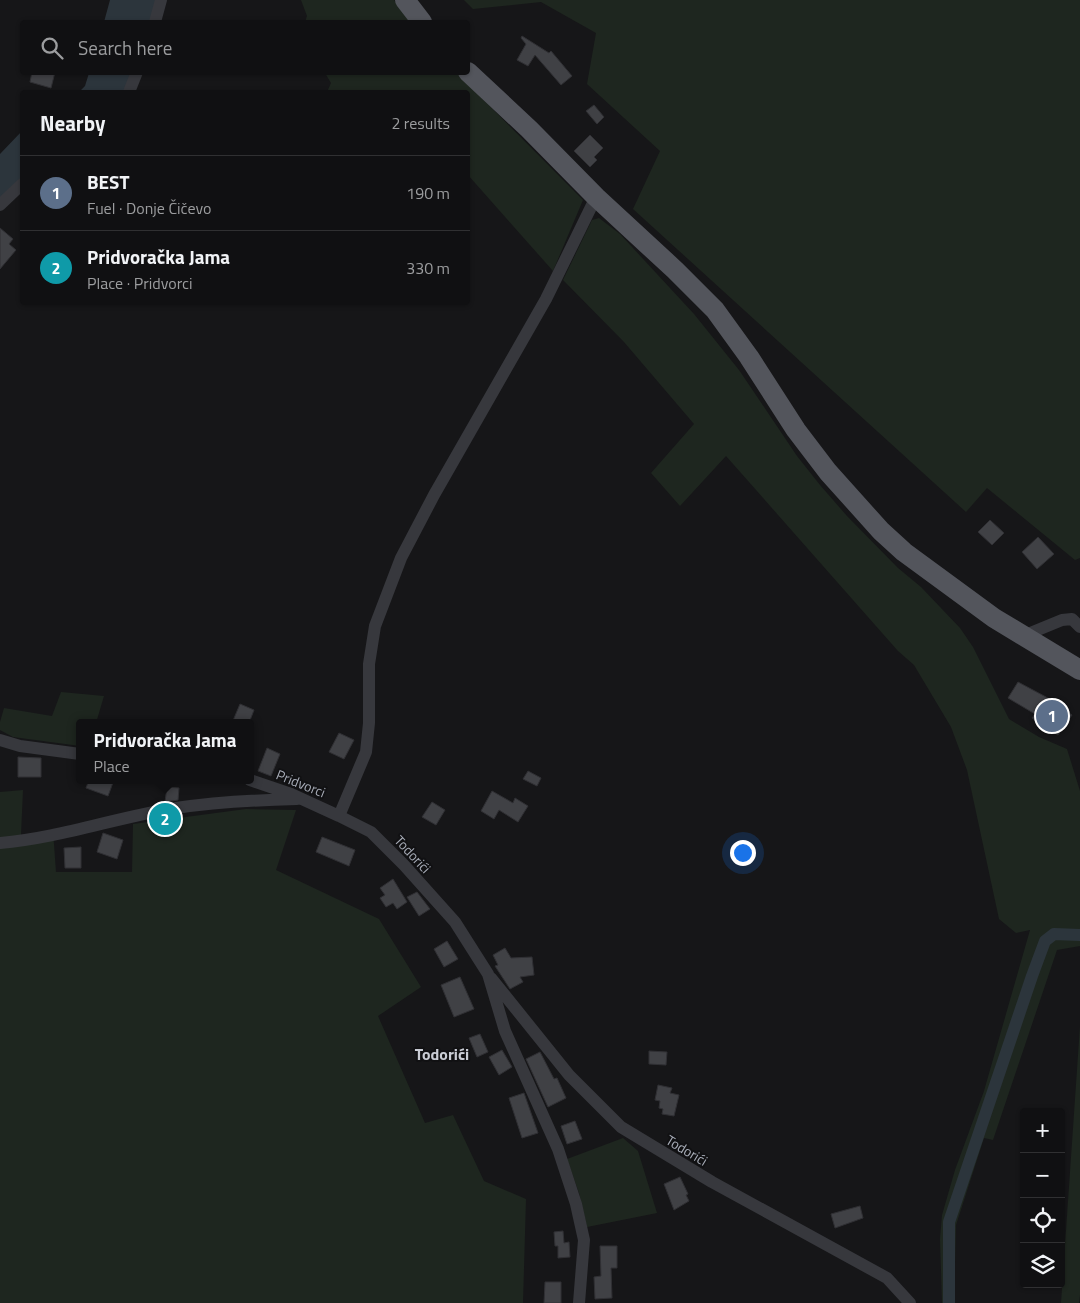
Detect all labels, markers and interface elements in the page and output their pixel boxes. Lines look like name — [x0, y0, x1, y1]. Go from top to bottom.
search box — [20, 20, 470, 75]
text: Search here — [78, 33, 172, 62]
icon: search — [38, 34, 66, 62]
text: Nearby — [40, 107, 105, 139]
text: 2 results — [391, 111, 450, 135]
text: BEST — [87, 167, 129, 196]
text: 1 — [52, 181, 60, 205]
text: 190 m — [406, 181, 450, 205]
text: Fuel · Donje Čičevo — [87, 196, 211, 220]
text: Pridvoračka Jama — [87, 242, 230, 271]
text: 2 — [52, 256, 60, 280]
text: 330 m — [406, 256, 450, 280]
text: Place · Pridvorci — [87, 271, 193, 295]
pin: 1 — [1036, 697, 1068, 735]
popup — [76, 719, 254, 784]
text: Pridvoračka Jama — [93, 725, 237, 754]
text: Place — [93, 754, 130, 778]
street label: Pridvorci — [273, 764, 329, 802]
pin: 2 — [149, 800, 181, 838]
street label: Todorići — [390, 830, 436, 878]
your location — [730, 840, 756, 866]
district label: Todorići — [415, 1042, 469, 1066]
map controls — [1020, 1108, 1065, 1288]
button: + — [1020, 1108, 1065, 1153]
street label: Todorići — [662, 1129, 712, 1171]
button: − — [1020, 1153, 1065, 1198]
button: locate — [1020, 1198, 1065, 1243]
button: layers — [1020, 1243, 1065, 1288]

